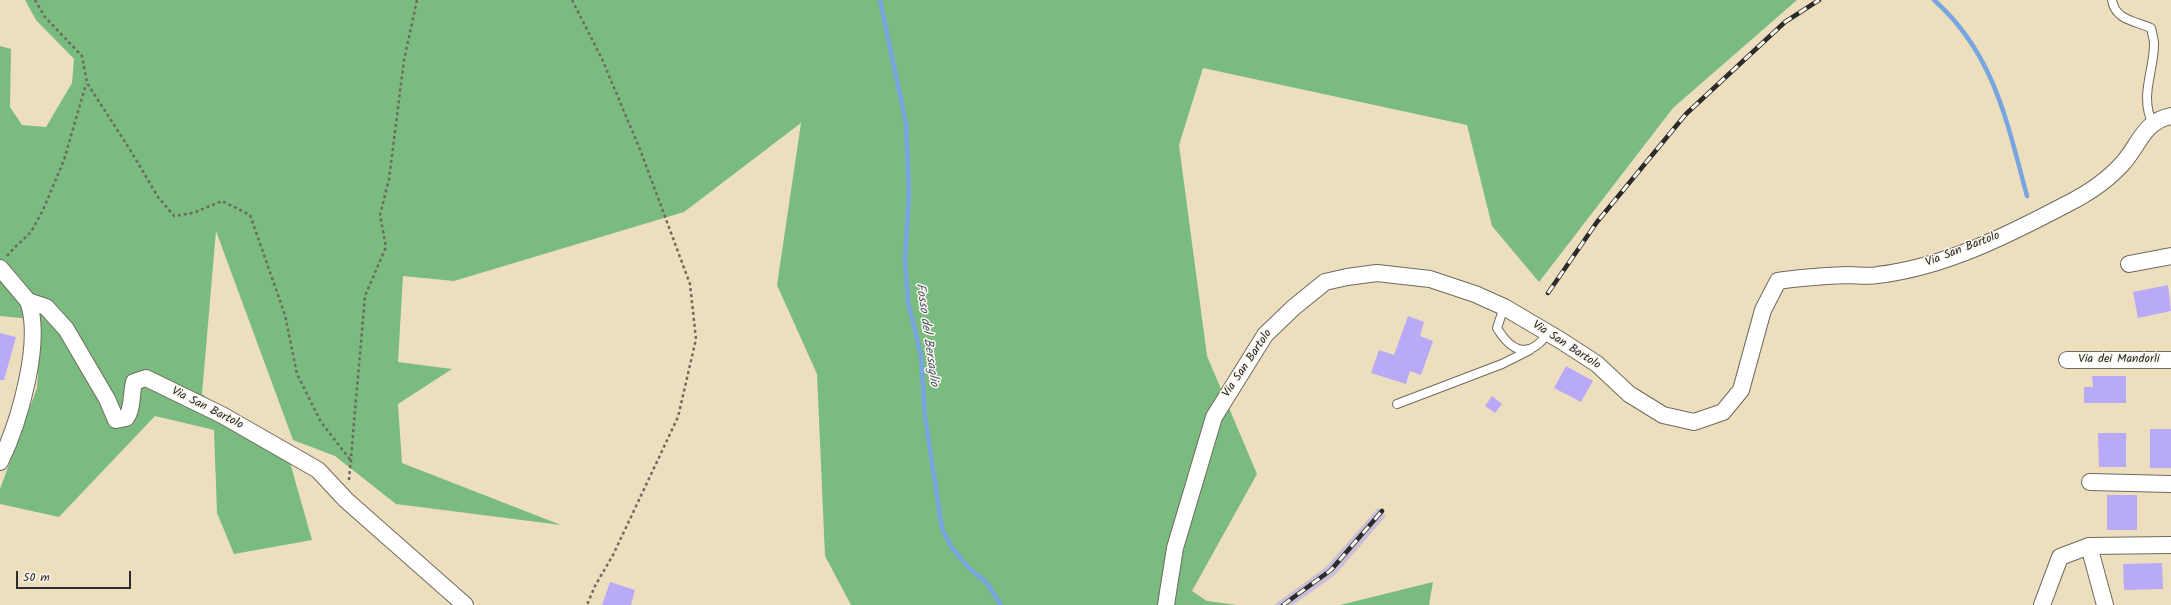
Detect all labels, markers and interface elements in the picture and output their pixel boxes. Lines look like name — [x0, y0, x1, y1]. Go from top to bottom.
street label: Via San Bartolo — [1924, 229, 2002, 271]
water label: Fosso del Bersaglio — [911, 282, 941, 388]
street label: Via San Bartolo — [1529, 319, 1603, 373]
street label: Via San Bartolo — [1220, 327, 1276, 401]
street label: Via dei Mandorli — [2078, 353, 2160, 367]
street label: Via San Bartolo — [169, 385, 245, 433]
scale bar — [18, 563, 133, 589]
text: 50 m — [23, 568, 50, 587]

